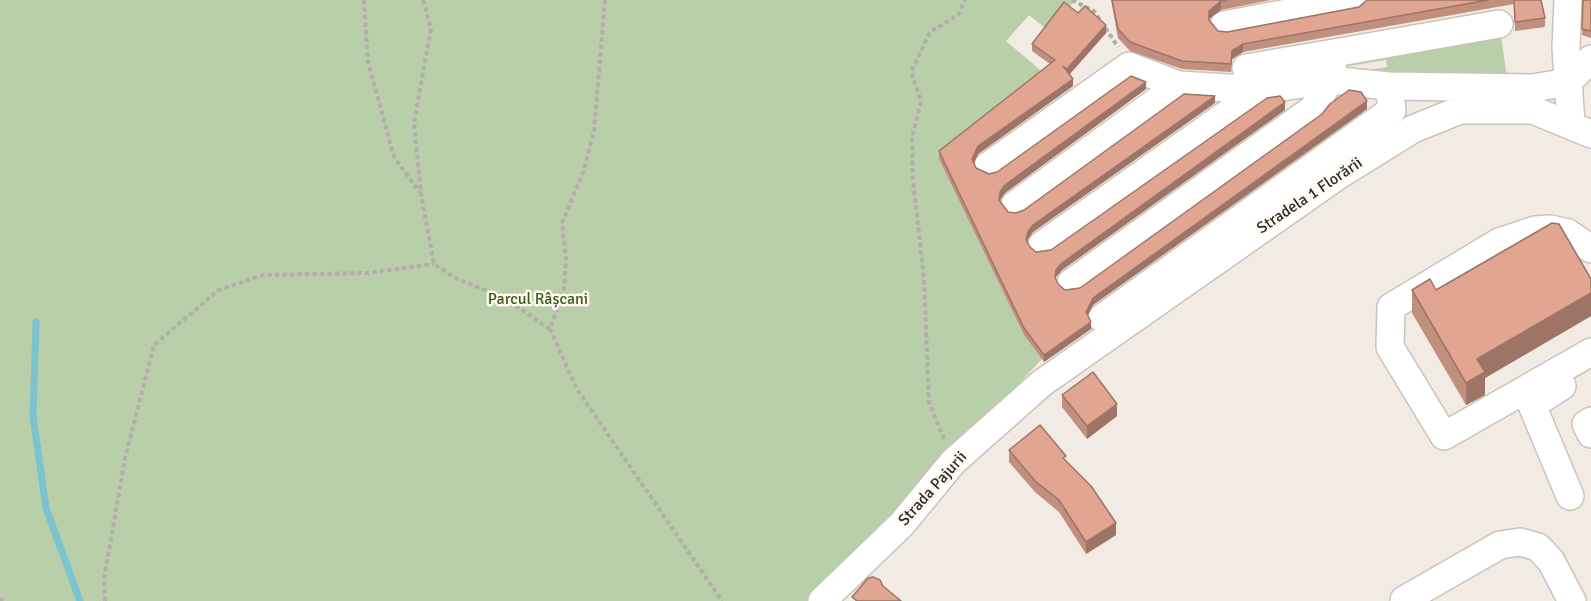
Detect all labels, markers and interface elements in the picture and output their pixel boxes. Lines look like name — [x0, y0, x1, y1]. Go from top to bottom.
street label: Stradela 1 Florării — [1254, 154, 1366, 238]
park label: Parcul Râșcani — [488, 290, 588, 310]
street label: Strada Pajurii — [895, 448, 971, 530]

